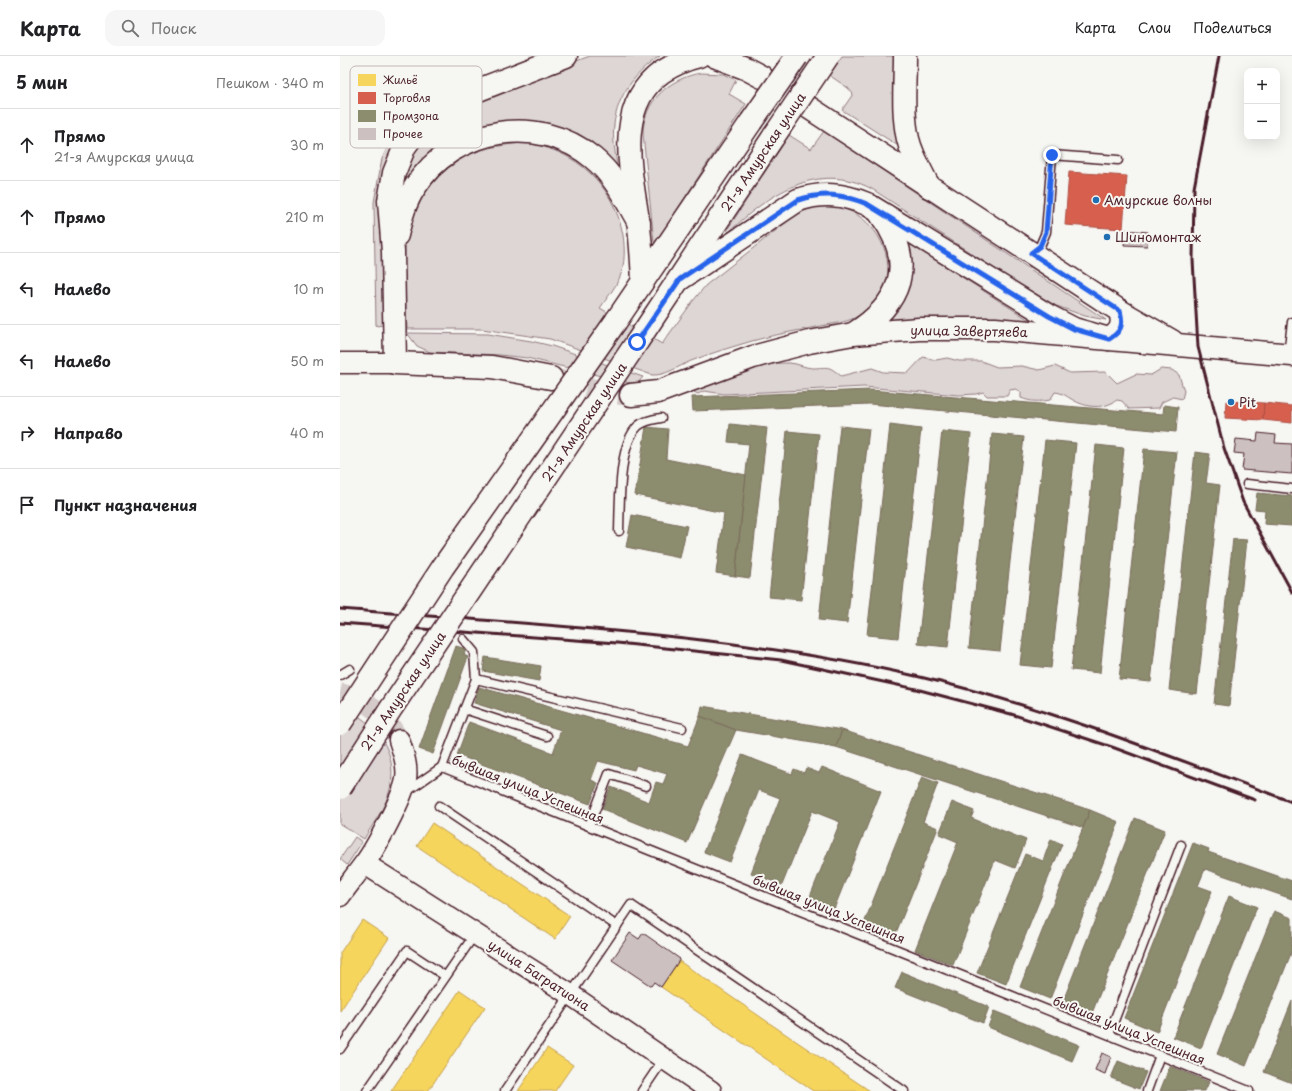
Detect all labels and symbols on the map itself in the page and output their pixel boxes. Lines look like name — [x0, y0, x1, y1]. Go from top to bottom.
legend — [350, 66, 482, 148]
text: Жильё — [382, 71, 418, 88]
street label: 21-я Амурская улица — [716, 88, 810, 215]
text: Торговля — [383, 89, 431, 106]
text: Промзона — [383, 107, 439, 124]
text: Прочее — [383, 125, 423, 142]
route end — [1043, 146, 1061, 164]
place label: Амурские волны — [1104, 190, 1212, 209]
marker: Амурские волны — [1091, 195, 1101, 205]
place label: Шиномонтаж — [1115, 227, 1202, 246]
marker: Шиномонтаж — [1102, 232, 1112, 242]
street label: улица Завертяева — [910, 320, 1029, 341]
route start — [628, 333, 646, 351]
street label: 21-я Амурская улица — [537, 358, 631, 485]
place label: Pit — [1239, 392, 1256, 411]
marker: Pit — [1226, 397, 1236, 407]
street label: 21-я Амурская улица — [356, 627, 450, 754]
street label: бывшая улица Успешная — [449, 749, 607, 828]
street label: бывшая улица Успешная — [750, 869, 908, 948]
street label: улица Багратиона — [485, 934, 595, 1015]
street label: бывшая улица Успешная — [1050, 990, 1208, 1069]

